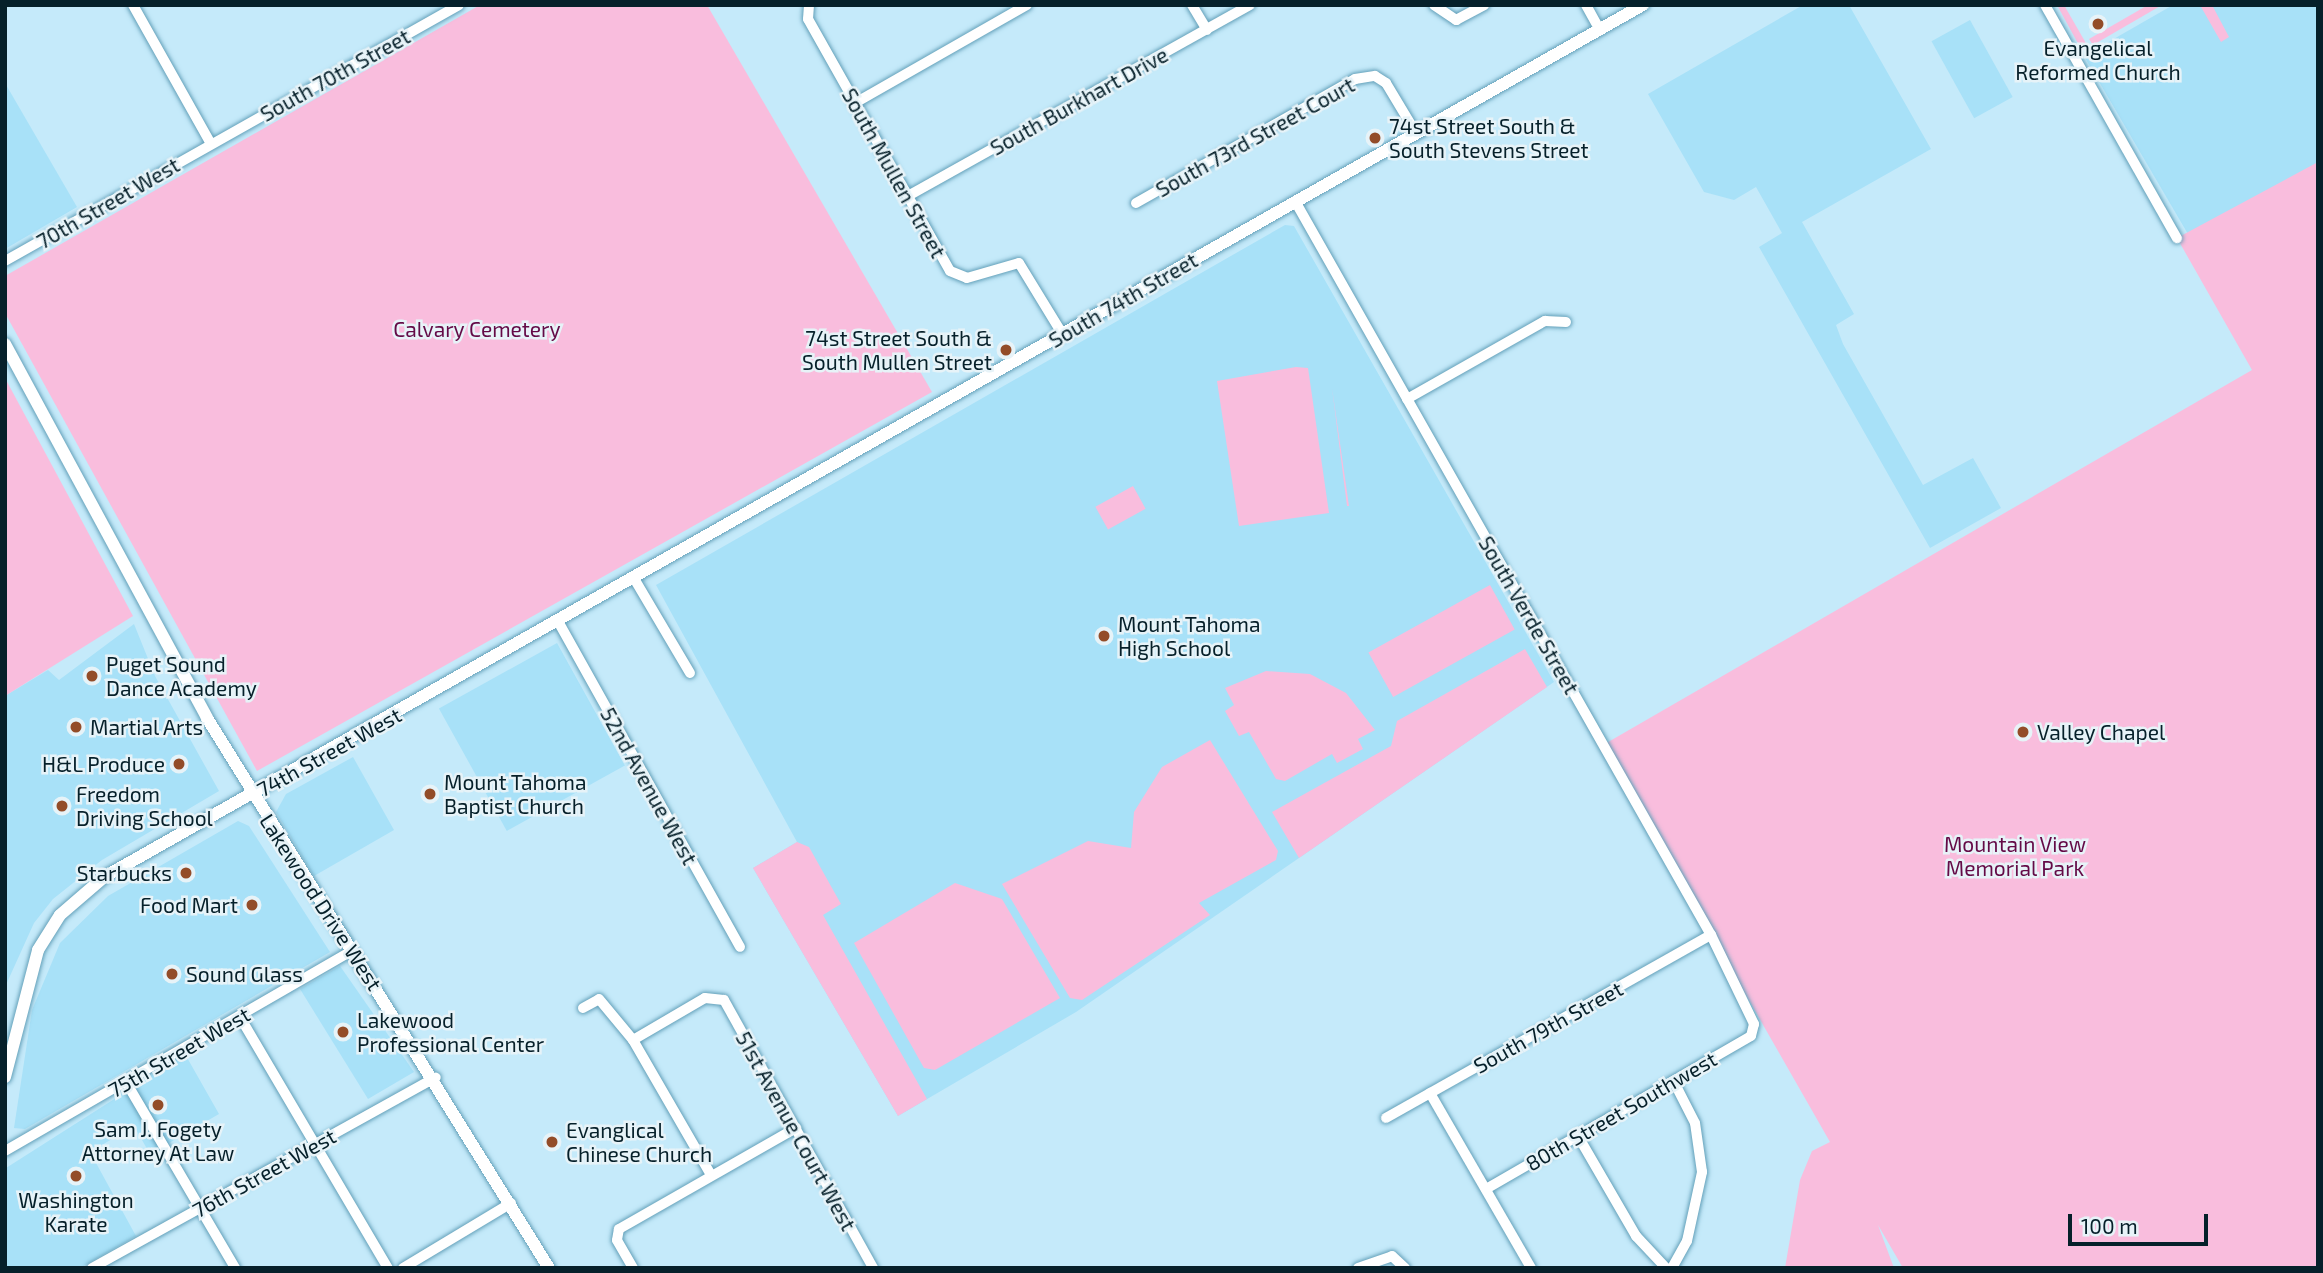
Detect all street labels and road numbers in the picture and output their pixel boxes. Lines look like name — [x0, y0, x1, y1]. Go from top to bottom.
street label: South 70th Street — [256, 23, 414, 127]
street label: South Burkhart Drive — [986, 42, 1172, 160]
street label: South 73rd Street Court — [1151, 72, 1359, 202]
street label: South Mullen Street — [837, 84, 951, 262]
street label: 70th Street West — [32, 152, 184, 254]
street label: South 74th Street — [1044, 247, 1202, 353]
street label: South Verde Street — [1473, 531, 1585, 699]
street label: 74th Street West — [252, 702, 406, 802]
street label: 52nd Avenue West — [595, 703, 703, 869]
street label: Lakewood Drive West — [254, 809, 388, 995]
street label: South 79th Street — [1469, 976, 1627, 1078]
street label: 75th Street West — [104, 1001, 254, 1103]
street label: 51st Avenue Court West — [731, 1027, 861, 1235]
street label: 80th Street Southwest — [1521, 1046, 1721, 1176]
street label: 76th Street West — [188, 1123, 340, 1223]

